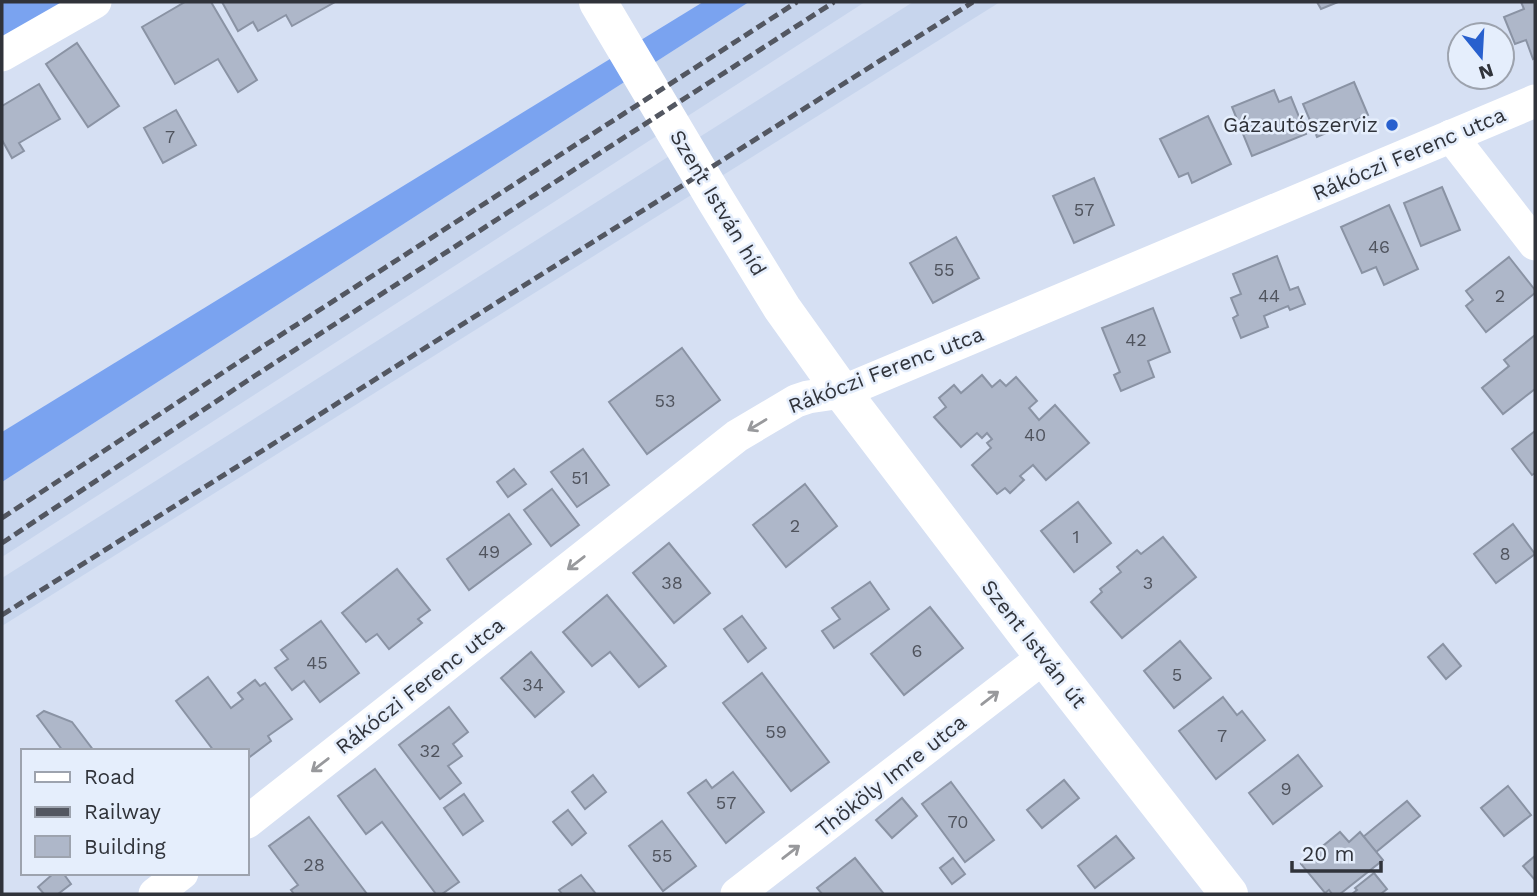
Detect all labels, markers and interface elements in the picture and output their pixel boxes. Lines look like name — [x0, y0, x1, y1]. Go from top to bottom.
north arrow — [1446, 21, 1516, 91]
text: N — [1476, 59, 1496, 85]
street label: Rákóczi Ferenc utca — [1309, 102, 1509, 206]
place label: Gázautószerviz — [1223, 112, 1378, 137]
marker: Gázautószerviz — [1384, 117, 1400, 133]
street label: Szent István híd — [665, 125, 772, 280]
house number: 7 — [165, 126, 175, 147]
house number: 57 — [1074, 199, 1094, 220]
house number: 46 — [1368, 236, 1390, 257]
house number: 55 — [934, 259, 954, 280]
house number: 44 — [1258, 285, 1280, 306]
house number: 2 — [1495, 285, 1505, 306]
street label: Rákóczi Ferenc utca — [785, 321, 987, 418]
house number: 42 — [1125, 329, 1147, 350]
house number: 53 — [655, 390, 675, 411]
one-way arrow — [747, 418, 767, 432]
house number: 40 — [1024, 424, 1046, 445]
house number: 51 — [571, 467, 589, 488]
house number: 2 — [790, 515, 800, 536]
house number: 1 — [1072, 526, 1080, 547]
house number: 49 — [478, 541, 500, 562]
house number: 8 — [1499, 543, 1511, 564]
one-way arrow — [567, 556, 586, 571]
house number: 38 — [661, 572, 683, 593]
house number: 3 — [1143, 572, 1153, 593]
street label: Szent István út — [977, 575, 1092, 713]
street label: Rákóczi Ferenc utca — [330, 612, 509, 759]
house number: 6 — [912, 640, 922, 661]
house number: 45 — [306, 652, 328, 673]
house number: 5 — [1172, 664, 1182, 685]
house number: 34 — [522, 674, 544, 695]
one-way arrow — [981, 691, 999, 706]
street label: Thököly Imre utca — [810, 709, 971, 842]
house number: 59 — [765, 721, 787, 742]
house number: 7 — [1217, 725, 1227, 746]
house number: 32 — [420, 740, 441, 761]
legend — [21, 749, 248, 875]
one-way arrow — [312, 757, 330, 772]
text: Road — [84, 764, 135, 789]
house number: 9 — [1280, 778, 1292, 799]
house number: 57 — [716, 792, 736, 813]
text: Railway — [84, 799, 161, 824]
house number: 70 — [948, 811, 968, 832]
scale bar — [1292, 830, 1381, 874]
text: Building — [84, 834, 166, 859]
text: 20 m — [1302, 841, 1354, 866]
house number: 55 — [652, 845, 672, 866]
one-way arrow — [781, 845, 800, 860]
house number: 28 — [303, 854, 325, 875]

